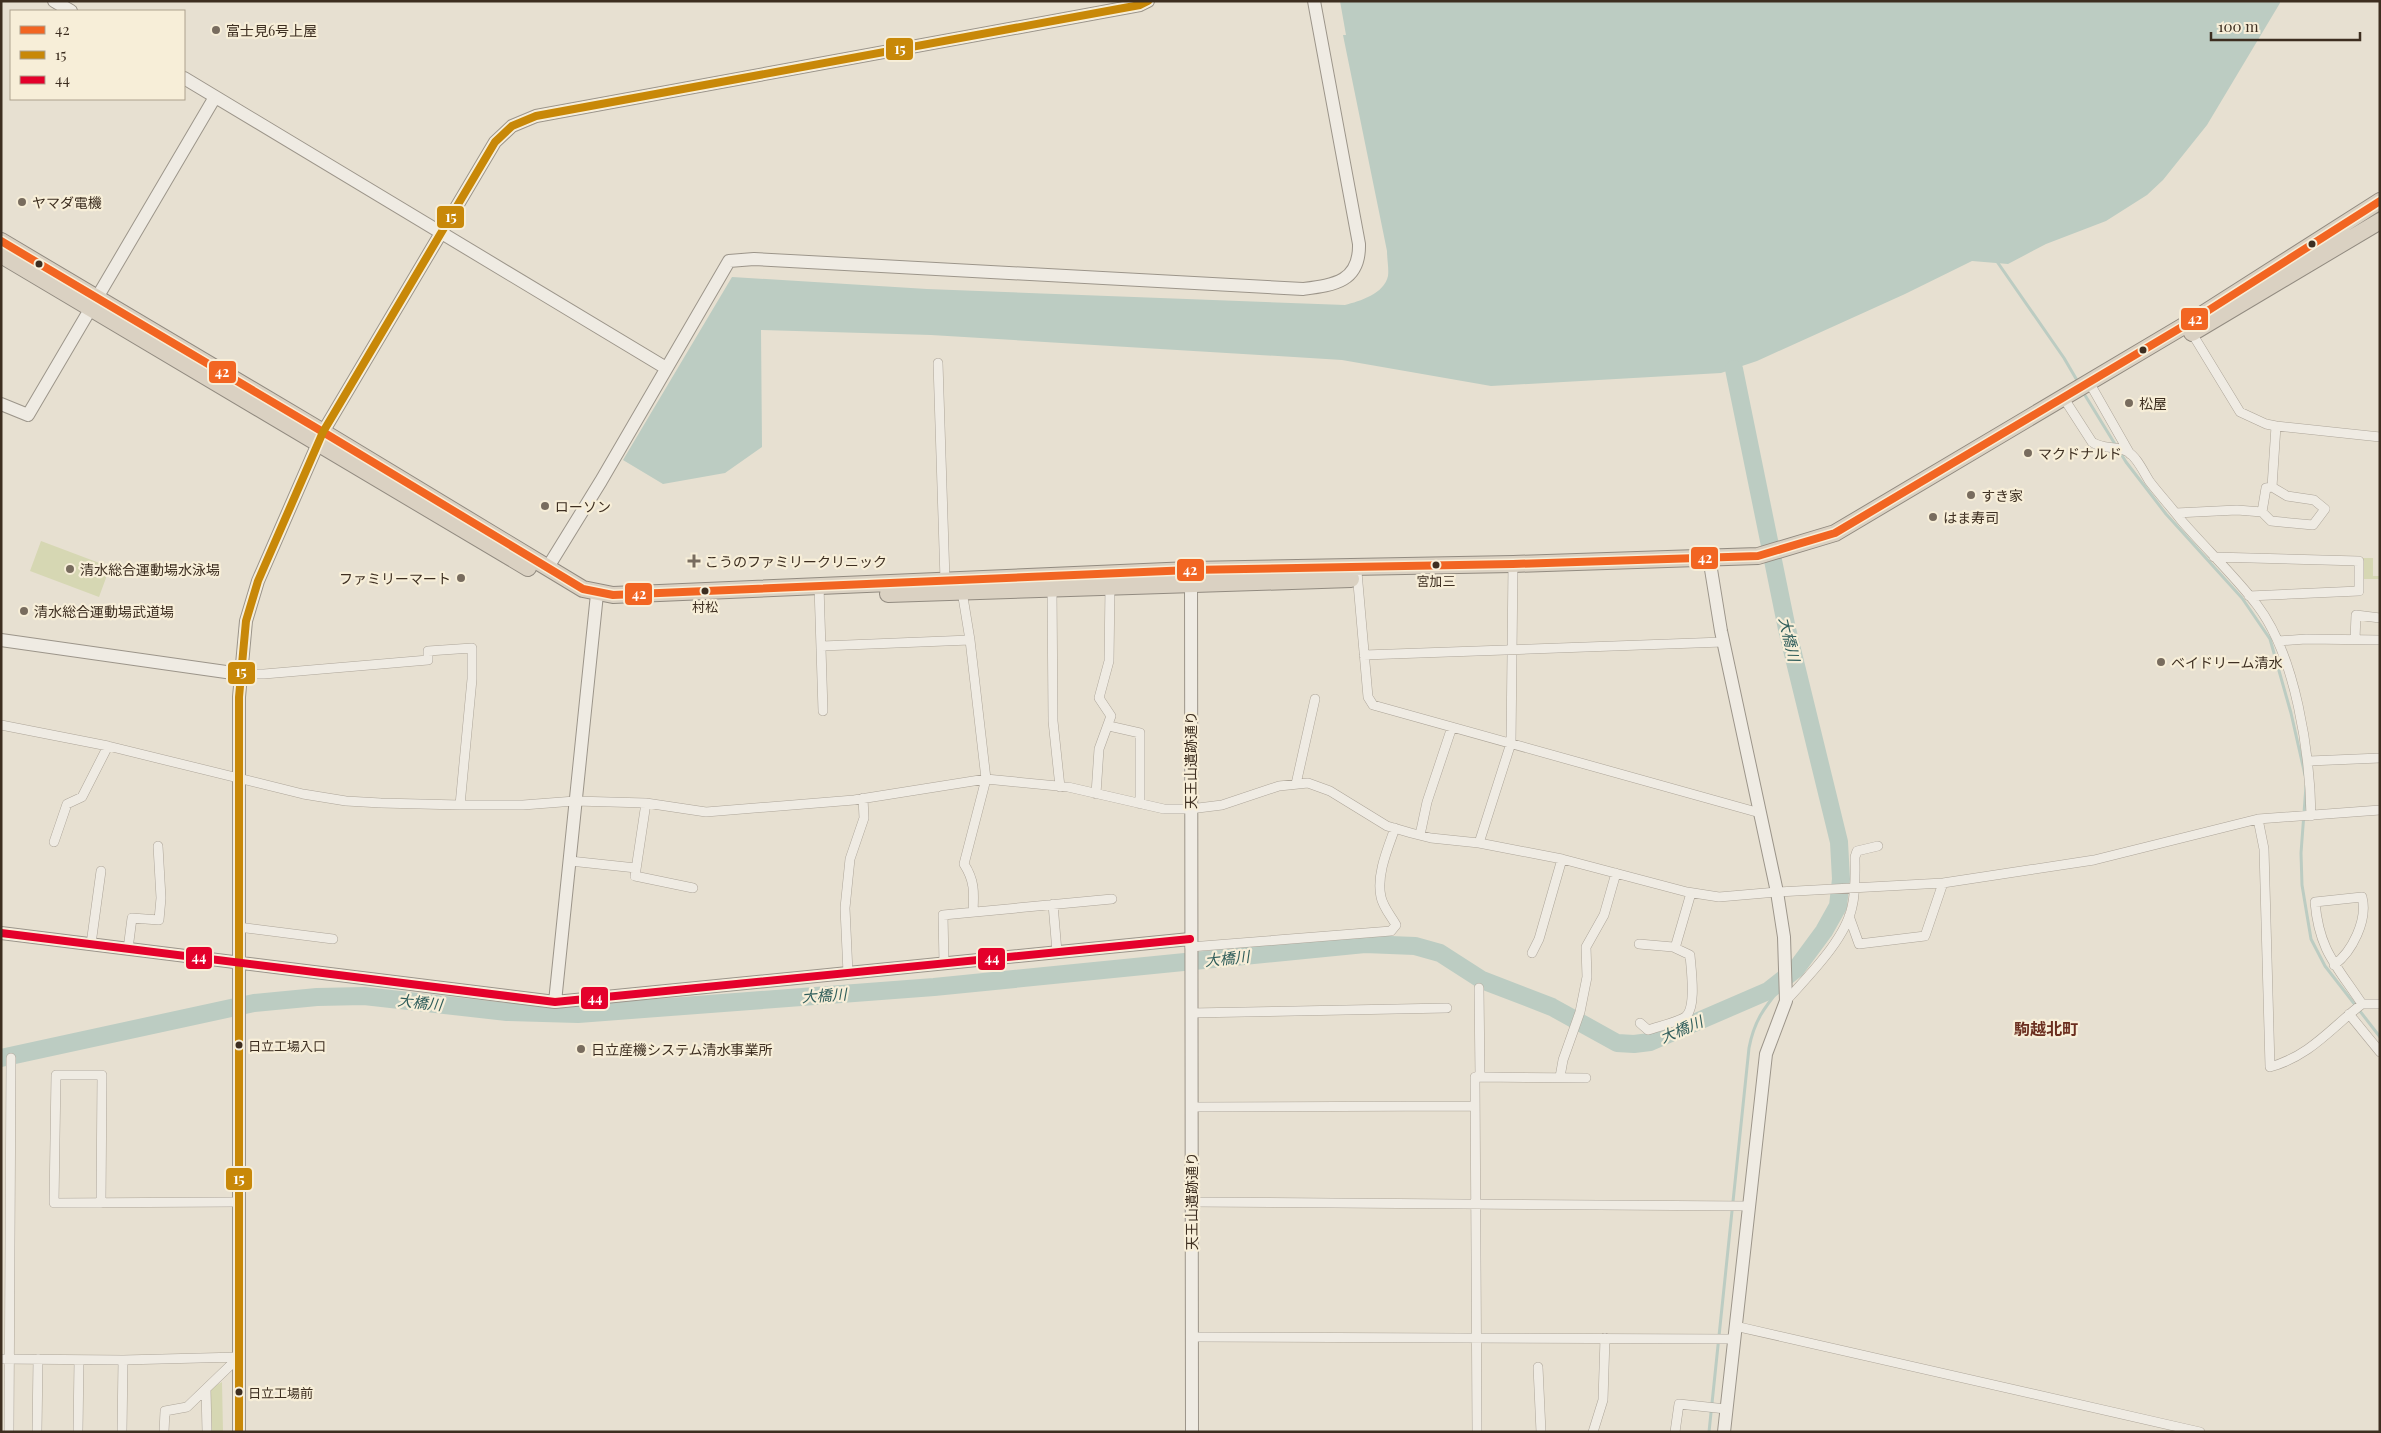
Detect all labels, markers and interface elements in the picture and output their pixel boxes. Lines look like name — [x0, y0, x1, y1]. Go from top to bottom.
legend — [10, 10, 185, 100]
scale bar — [2211, 10, 2360, 42]
text: 100 m — [2218, 16, 2259, 36]
text: 42 — [55, 19, 70, 39]
place label: 富士見6号上屋 — [226, 21, 317, 40]
marker: 富士見6号上屋 — [210, 24, 222, 36]
line badge: 15 — [885, 37, 914, 61]
text: 15 — [894, 39, 906, 58]
text: 15 — [55, 44, 67, 64]
text: 44 — [55, 69, 70, 89]
place label: ヤマダ電機 — [32, 193, 102, 212]
marker: ヤマダ電機 — [16, 196, 28, 208]
line badge: 15 — [436, 205, 465, 229]
text: 15 — [445, 207, 457, 226]
unlabelled marker — [2307, 239, 2317, 249]
unlabelled marker — [34, 259, 44, 269]
line badge: 42 — [2180, 307, 2209, 331]
text: 42 — [2188, 309, 2202, 328]
unlabelled marker — [2138, 345, 2148, 355]
line badge: 42 — [208, 360, 237, 384]
text: 42 — [215, 362, 229, 381]
place label: 松屋 — [2139, 394, 2167, 413]
marker: 松屋 — [2123, 397, 2135, 409]
place label: マクドナルド — [2038, 444, 2122, 463]
marker: マクドナルド — [2022, 447, 2034, 459]
place label: すき家 — [1981, 486, 2023, 505]
marker: すき家 — [1965, 489, 1977, 501]
place label: ローソン — [555, 497, 611, 516]
marker: ローソン — [539, 500, 551, 512]
place label: はま寿司 — [1943, 508, 1999, 527]
marker: はま寿司 — [1927, 511, 1939, 523]
line badge: 42 — [1690, 546, 1719, 570]
text: 42 — [1698, 548, 1712, 567]
place label: こうのファミリークリニック — [705, 552, 887, 571]
marker: こうのファミリークリニック — [687, 554, 701, 568]
line badge: 42 — [1176, 558, 1205, 582]
place label: 清水総合運動場水泳場 — [80, 560, 220, 579]
text: 42 — [1183, 560, 1197, 579]
marker: 宮加三 — [1431, 560, 1441, 570]
marker: 清水総合運動場水泳場 — [64, 563, 76, 575]
place label: ファミリーマート — [339, 569, 451, 588]
marker: ファミリーマート — [455, 572, 467, 584]
place label: 宮加三 — [1416, 572, 1456, 589]
line badge: 42 — [624, 582, 653, 606]
text: 42 — [632, 584, 646, 603]
marker: 村松 — [700, 586, 710, 596]
place label: 村松 — [692, 598, 718, 615]
place label: 清水総合運動場武道場 — [34, 602, 174, 621]
marker: 清水総合運動場武道場 — [18, 605, 30, 617]
water label: 大橋川 — [1775, 615, 1805, 665]
place label: ベイドリーム清水 — [2171, 653, 2283, 672]
marker: ベイドリーム清水 — [2155, 656, 2167, 668]
line badge: 15 — [227, 661, 256, 685]
text: 15 — [235, 662, 247, 681]
street label: 天王山遺跡通り — [1181, 711, 1200, 809]
water label: 大橋川 — [1204, 945, 1252, 970]
line badge: 44 — [185, 946, 213, 970]
text: 44 — [192, 947, 206, 966]
line badge: 44 — [977, 947, 1006, 971]
text: 44 — [985, 948, 999, 967]
water label: 大橋川 — [801, 983, 849, 1007]
line badge: 44 — [580, 986, 609, 1010]
text: 44 — [588, 988, 602, 1007]
water label: 大橋川 — [397, 990, 445, 1015]
water label: 大橋川 — [1656, 1010, 1707, 1047]
district label: 駒越北町 — [2014, 1018, 2078, 1039]
place label: 日立工場入口 — [248, 1037, 326, 1054]
marker: 日立工場入口 — [234, 1040, 244, 1050]
place label: 日立産機システム清水事業所 — [591, 1040, 773, 1059]
marker: 日立産機システム清水事業所 — [575, 1043, 587, 1055]
street label: 天王山遺跡通り — [1182, 1152, 1201, 1250]
line badge: 15 — [225, 1167, 253, 1191]
text: 15 — [233, 1169, 245, 1188]
place label: 日立工場前 — [248, 1384, 313, 1401]
marker: 日立工場前 — [234, 1387, 244, 1397]

